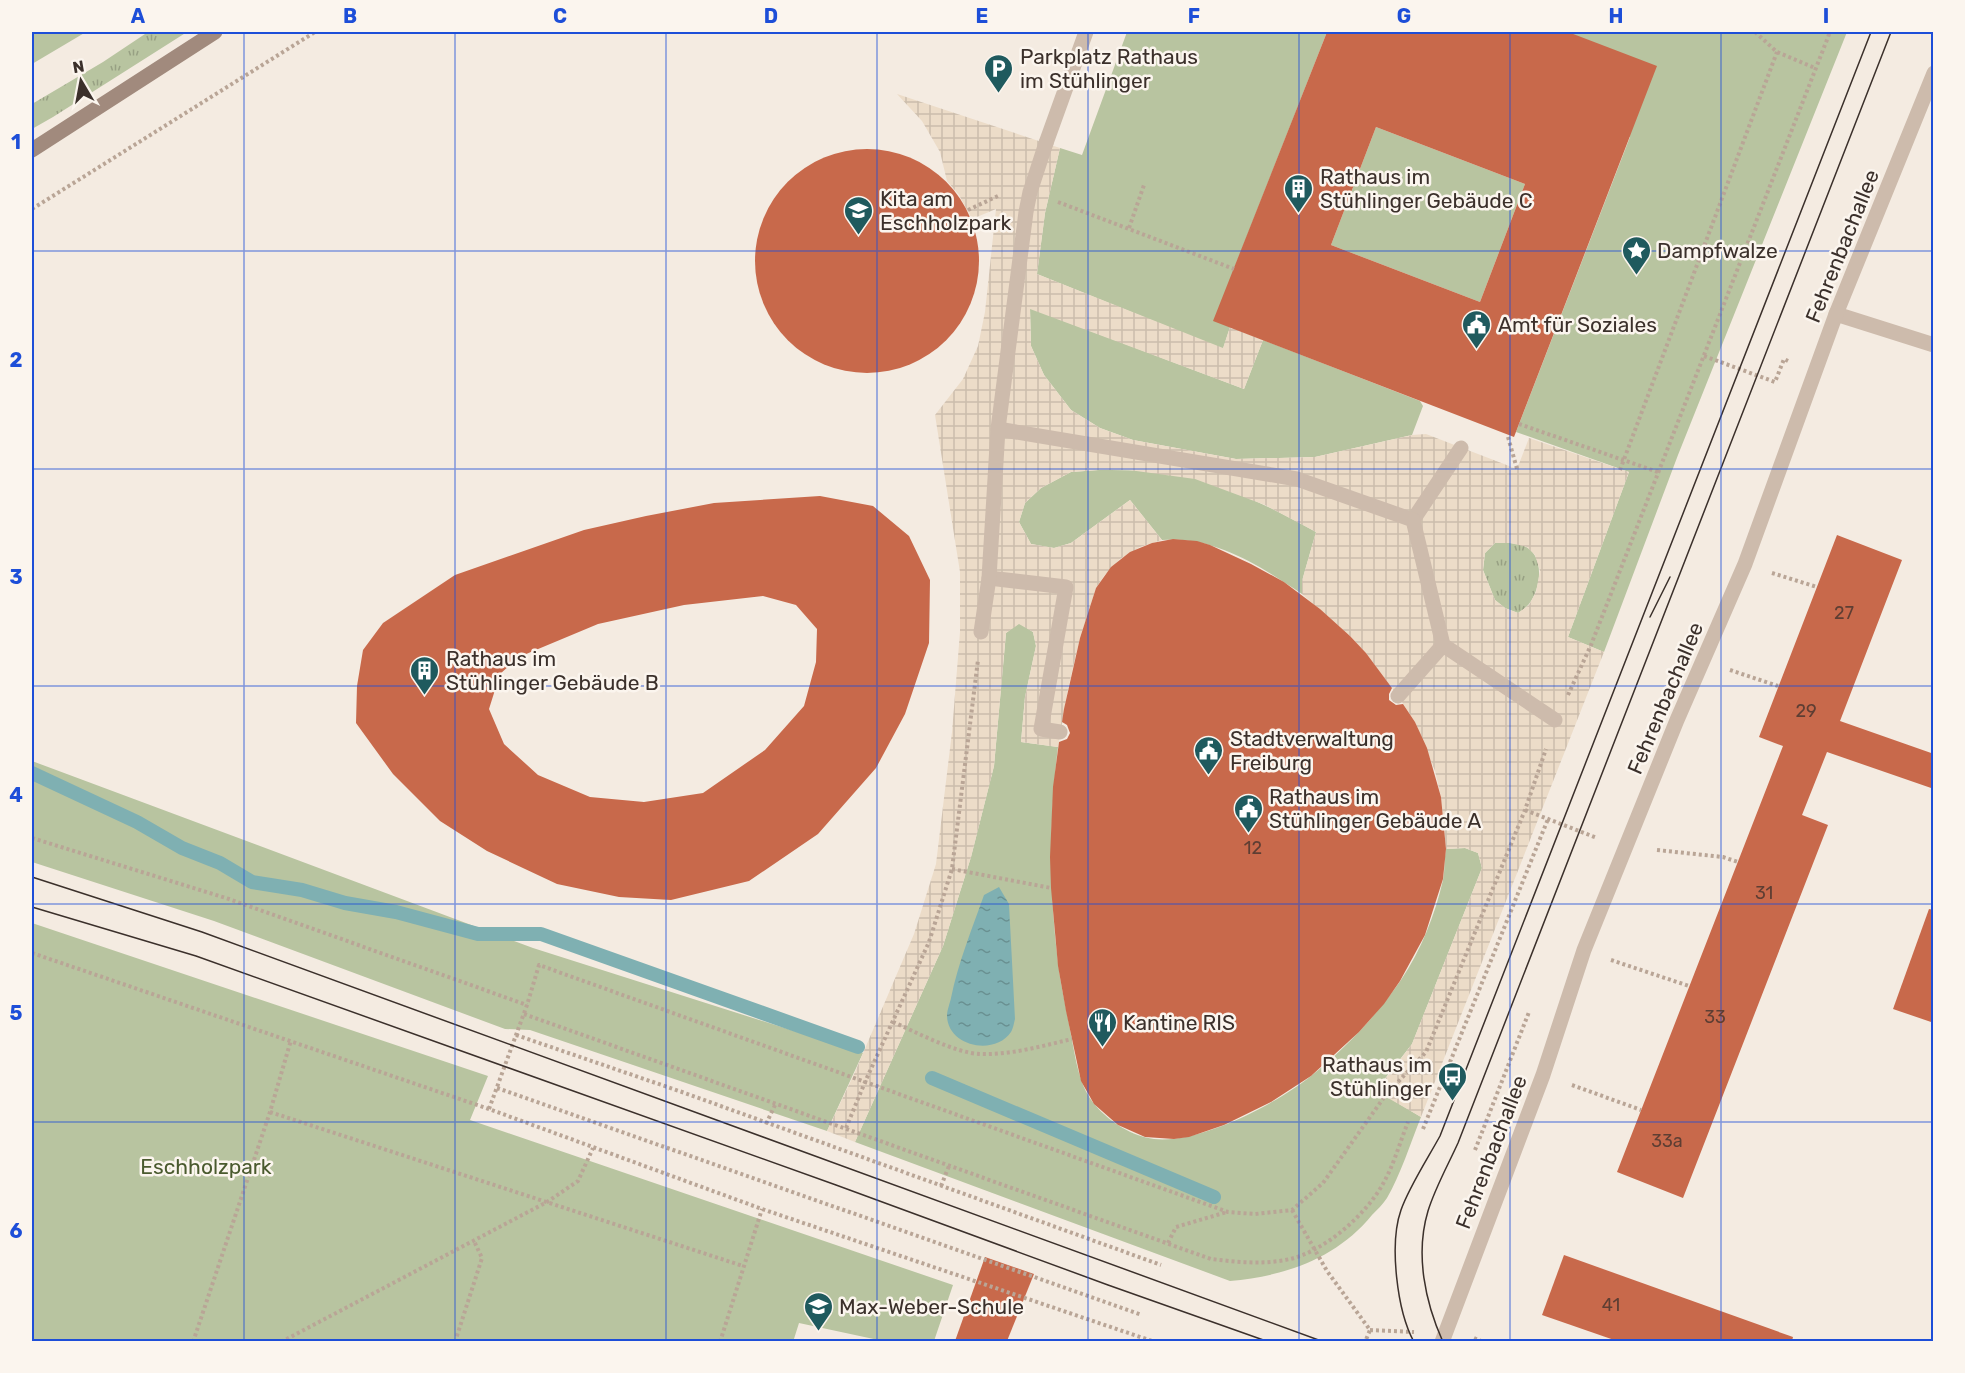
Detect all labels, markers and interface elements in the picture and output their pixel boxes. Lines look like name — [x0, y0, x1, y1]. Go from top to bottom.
text: A — [131, 4, 146, 28]
text: B — [343, 4, 357, 28]
text: C — [553, 4, 567, 28]
text: D — [764, 4, 778, 28]
text: E — [976, 4, 988, 28]
text: F — [1188, 4, 1200, 28]
text: G — [1397, 4, 1411, 28]
text: H — [1609, 4, 1623, 28]
text: I — [1823, 4, 1829, 28]
place label: Parkplatz Rathaus im Stühlinger — [1020, 44, 1198, 93]
north arrow — [51, 51, 111, 111]
parking icon: Parkplatz Rathaus im Stühlinger — [983, 52, 1015, 94]
text: N — [71, 56, 86, 77]
text: 1 — [11, 130, 21, 154]
place label: Rathaus im Stühlinger Gebäude C — [1320, 164, 1533, 213]
street label: Fehrenbachallee — [1800, 166, 1884, 326]
building icon: Rathaus im Stühlinger Gebäude C — [1283, 172, 1315, 214]
place label: Kita am Eschholzpark — [880, 186, 1012, 235]
school or university icon: Kita am Eschholzpark — [843, 194, 875, 236]
place icon: Dampfwalze — [1620, 234, 1652, 276]
place label: Dampfwalze — [1657, 238, 1778, 263]
public building icon: Amt für Soziales — [1461, 308, 1493, 350]
place label: Amt für Soziales — [1498, 312, 1657, 337]
text: 2 — [10, 348, 23, 372]
text: 3 — [9, 565, 23, 589]
house number: 27 — [1834, 602, 1854, 624]
street label: Fehrenbachallee — [1622, 618, 1708, 778]
place label: Rathaus im Stühlinger Gebäude B — [446, 646, 659, 695]
building icon: Rathaus im Stühlinger Gebäude B — [409, 654, 441, 696]
house number: 29 — [1795, 700, 1817, 722]
place label: Stadtverwaltung Freiburg — [1230, 726, 1394, 775]
public building icon: Stadtverwaltung Freiburg — [1193, 734, 1225, 776]
text: 4 — [9, 783, 23, 807]
place label: Rathaus im Stühlinger Gebäude A — [1269, 784, 1481, 833]
public building icon: Rathaus im Stühlinger Gebäude A — [1232, 792, 1264, 834]
house number: 12 — [1244, 837, 1262, 859]
house number: 31 — [1755, 882, 1773, 904]
text: 5 — [10, 1001, 23, 1025]
restaurant icon: Kantine RIS — [1086, 1006, 1118, 1048]
house number: 33 — [1704, 1006, 1726, 1028]
place label: Kantine RIS — [1123, 1010, 1235, 1035]
place label: Rathaus im Stühlinger — [1322, 1052, 1432, 1101]
bus stop icon: Rathaus im Stühlinger — [1437, 1060, 1469, 1102]
street label: Fehrenbachallee — [1450, 1072, 1532, 1232]
house number: 33a — [1651, 1130, 1683, 1152]
park label: Eschholzpark — [140, 1154, 272, 1179]
text: 6 — [9, 1219, 23, 1243]
school or university icon: Max-Weber-Schule — [802, 1290, 834, 1332]
place label: Max-Weber-Schule — [839, 1294, 1024, 1319]
house number: 41 — [1602, 1294, 1620, 1316]

